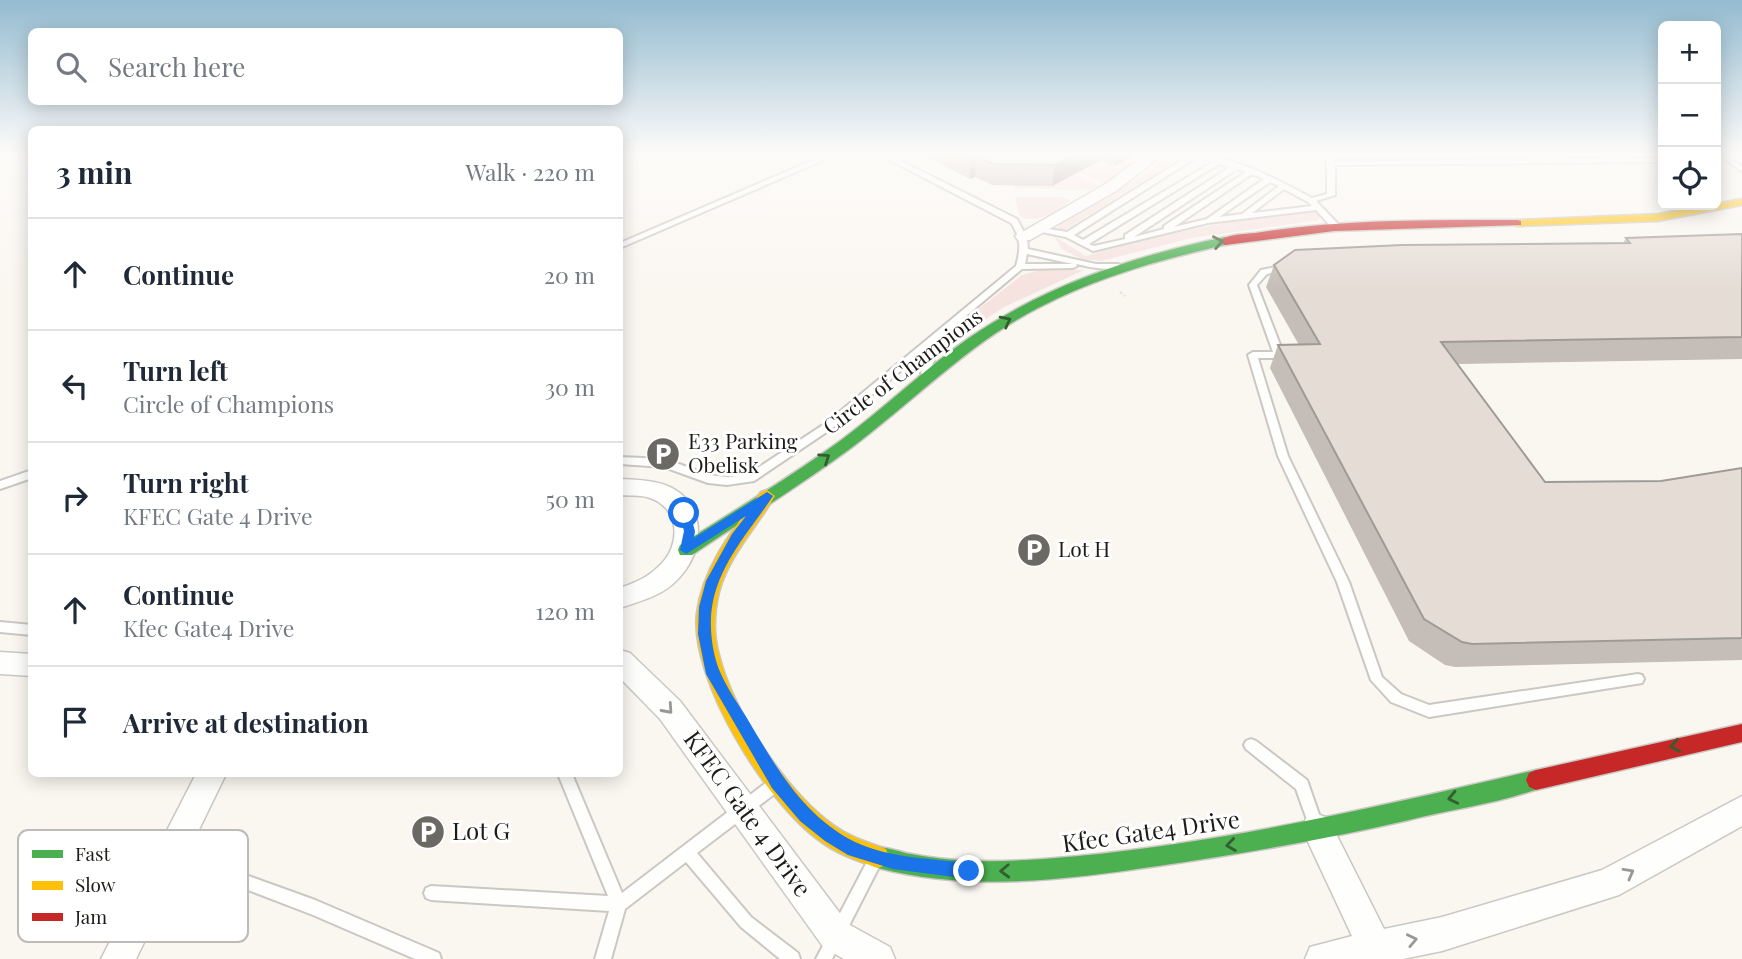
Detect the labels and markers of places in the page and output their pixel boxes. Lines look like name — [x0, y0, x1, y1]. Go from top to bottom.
place label: E33 Parking Obelisk — [688, 426, 798, 478]
parking icon: E33 Parking Obelisk — [644, 435, 682, 473]
parking icon: Lot H — [1015, 531, 1053, 569]
place label: Lot H — [1058, 534, 1110, 562]
parking icon: Lot G — [409, 813, 447, 851]
place label: Lot G — [452, 814, 510, 846]

